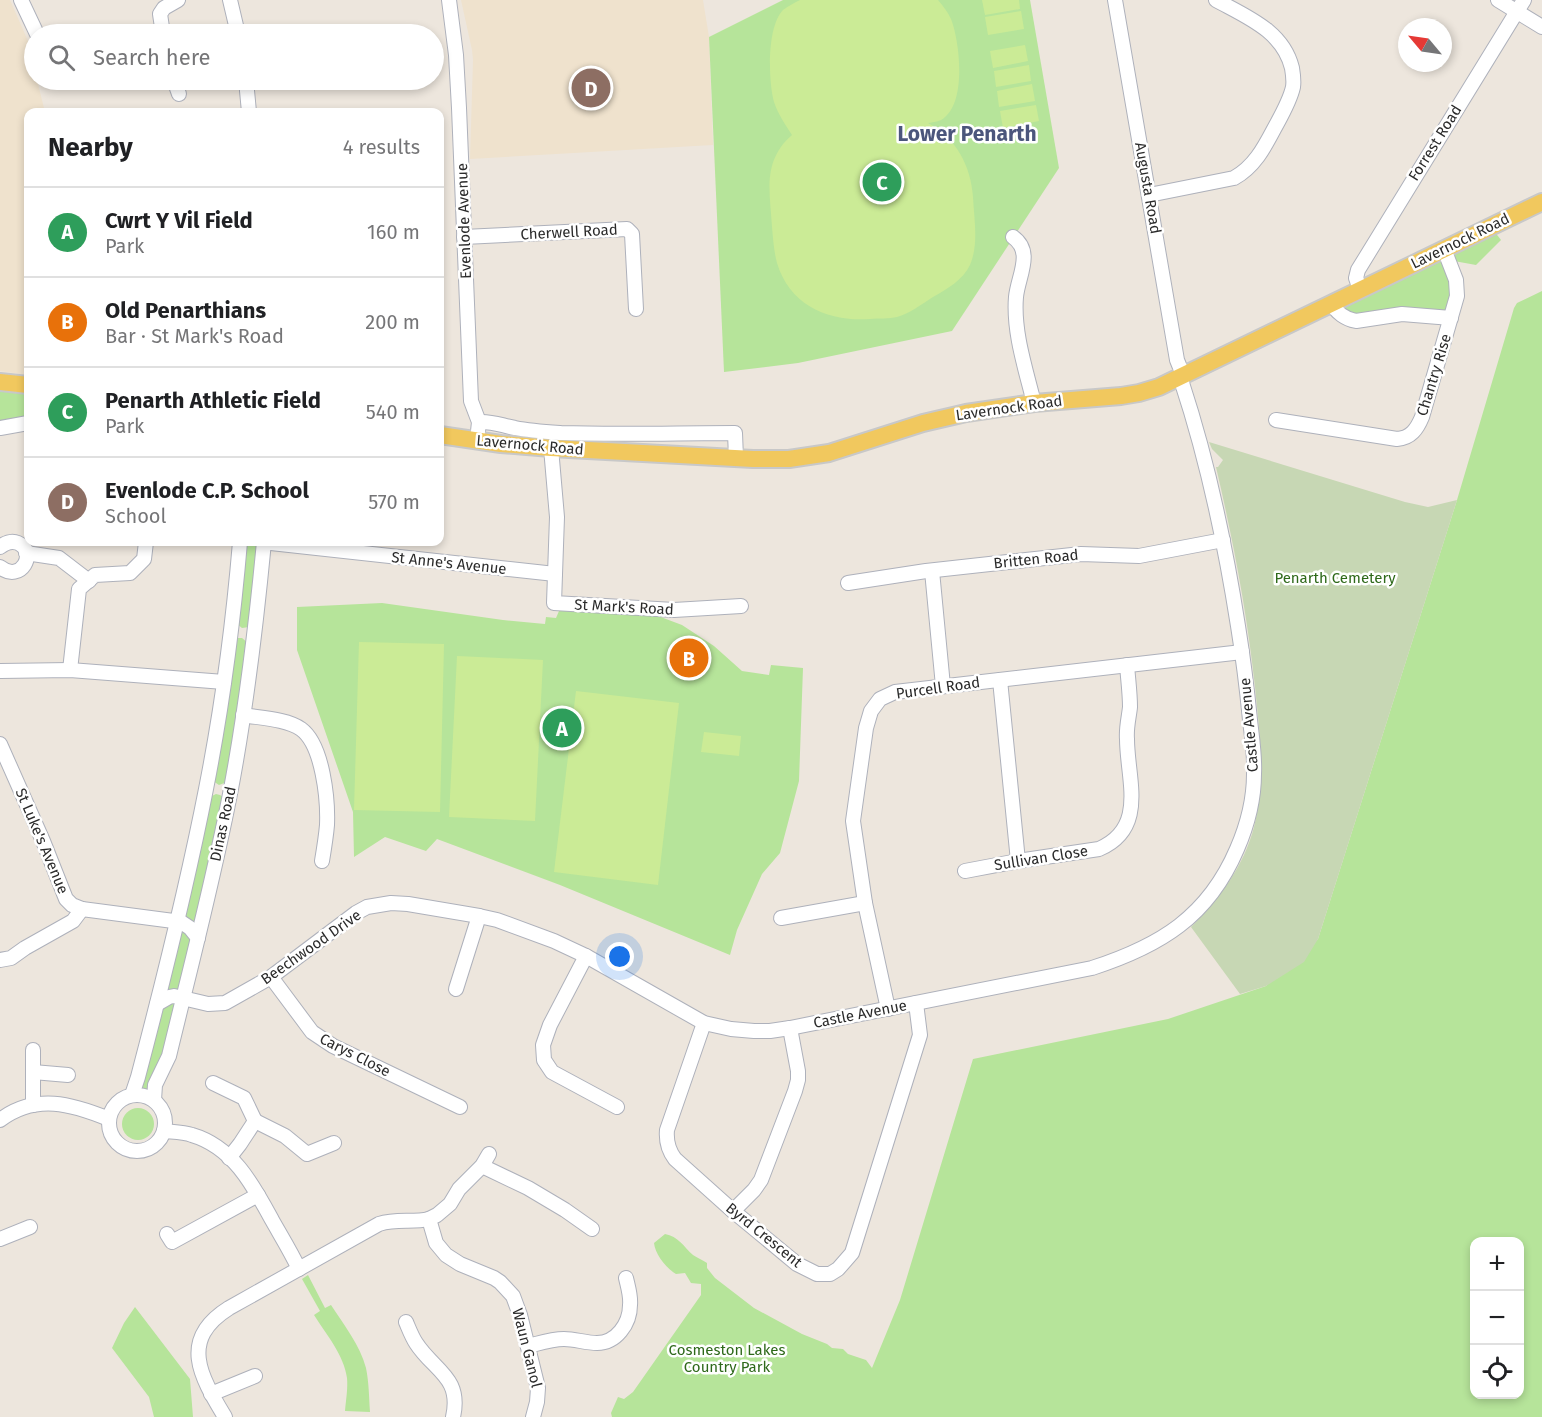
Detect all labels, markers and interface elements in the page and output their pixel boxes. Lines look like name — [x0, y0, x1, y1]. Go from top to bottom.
north arrow — [1398, 18, 1452, 72]
search box — [24, 24, 444, 90]
icon: search — [45, 41, 78, 74]
text: Search here — [93, 44, 211, 71]
pin: D — [572, 66, 610, 110]
street label: Forrest Road — [1405, 102, 1465, 184]
district label: Lower Penarth — [897, 121, 1037, 147]
text: Nearby — [48, 132, 133, 163]
text: 4 results — [343, 135, 420, 159]
street label: Augusta Road — [1131, 141, 1165, 235]
pin: C — [862, 160, 902, 204]
street label: Evenlode Avenue — [453, 163, 475, 279]
text: Cwrt Y Vil Field — [105, 207, 253, 234]
street label: Lavernock Road — [1408, 209, 1512, 273]
text: A — [62, 220, 73, 244]
text: 160 m — [367, 220, 420, 244]
street label: Cherwell Road — [520, 220, 618, 244]
text: Park — [105, 234, 144, 258]
text: Old Penarthians — [105, 297, 266, 324]
text: B — [61, 310, 74, 334]
text: 200 m — [365, 310, 420, 334]
text: Bar · St Mark's Road — [105, 324, 284, 348]
street label: Chantry Rise — [1413, 332, 1455, 418]
text: Penarth Athletic Field — [105, 387, 321, 414]
street label: Lavernock Road — [955, 392, 1063, 424]
text: C — [62, 400, 73, 424]
text: 540 m — [366, 400, 420, 424]
text: Park — [105, 414, 144, 438]
street label: Lavernock Road — [476, 431, 584, 459]
text: Evenlode C.P. School — [105, 477, 309, 504]
text: D — [61, 490, 74, 514]
text: 570 m — [368, 490, 420, 514]
text: School — [105, 504, 166, 528]
street label: Britten Road — [993, 546, 1079, 572]
street label: St Anne's Avenue — [391, 548, 507, 578]
park label: Penarth Cemetery — [1274, 569, 1396, 587]
street label: St Mark's Road — [574, 595, 674, 619]
pin: B — [670, 636, 708, 680]
street label: Purcell Road — [895, 673, 981, 703]
street label: Castle Avenue — [1236, 677, 1262, 773]
pin: A — [542, 706, 582, 750]
street label: St Luke's Avenue — [12, 785, 72, 897]
street label: Dinas Road — [206, 785, 240, 863]
street label: Sullivan Close — [993, 842, 1089, 874]
street label: Beechwood Drive — [258, 906, 364, 988]
your location — [605, 942, 634, 971]
street label: Castle Avenue — [812, 996, 908, 1032]
street label: Carys Close — [317, 1030, 393, 1080]
street label: Byrd Crescent — [722, 1199, 806, 1272]
map controls — [1470, 1237, 1524, 1399]
button: + — [1470, 1237, 1524, 1291]
button: − — [1470, 1291, 1524, 1345]
street label: Waun Ganol — [508, 1306, 546, 1390]
park label: Cosmeston Lakes Country Park — [669, 1341, 785, 1376]
button: locate — [1470, 1345, 1524, 1399]

